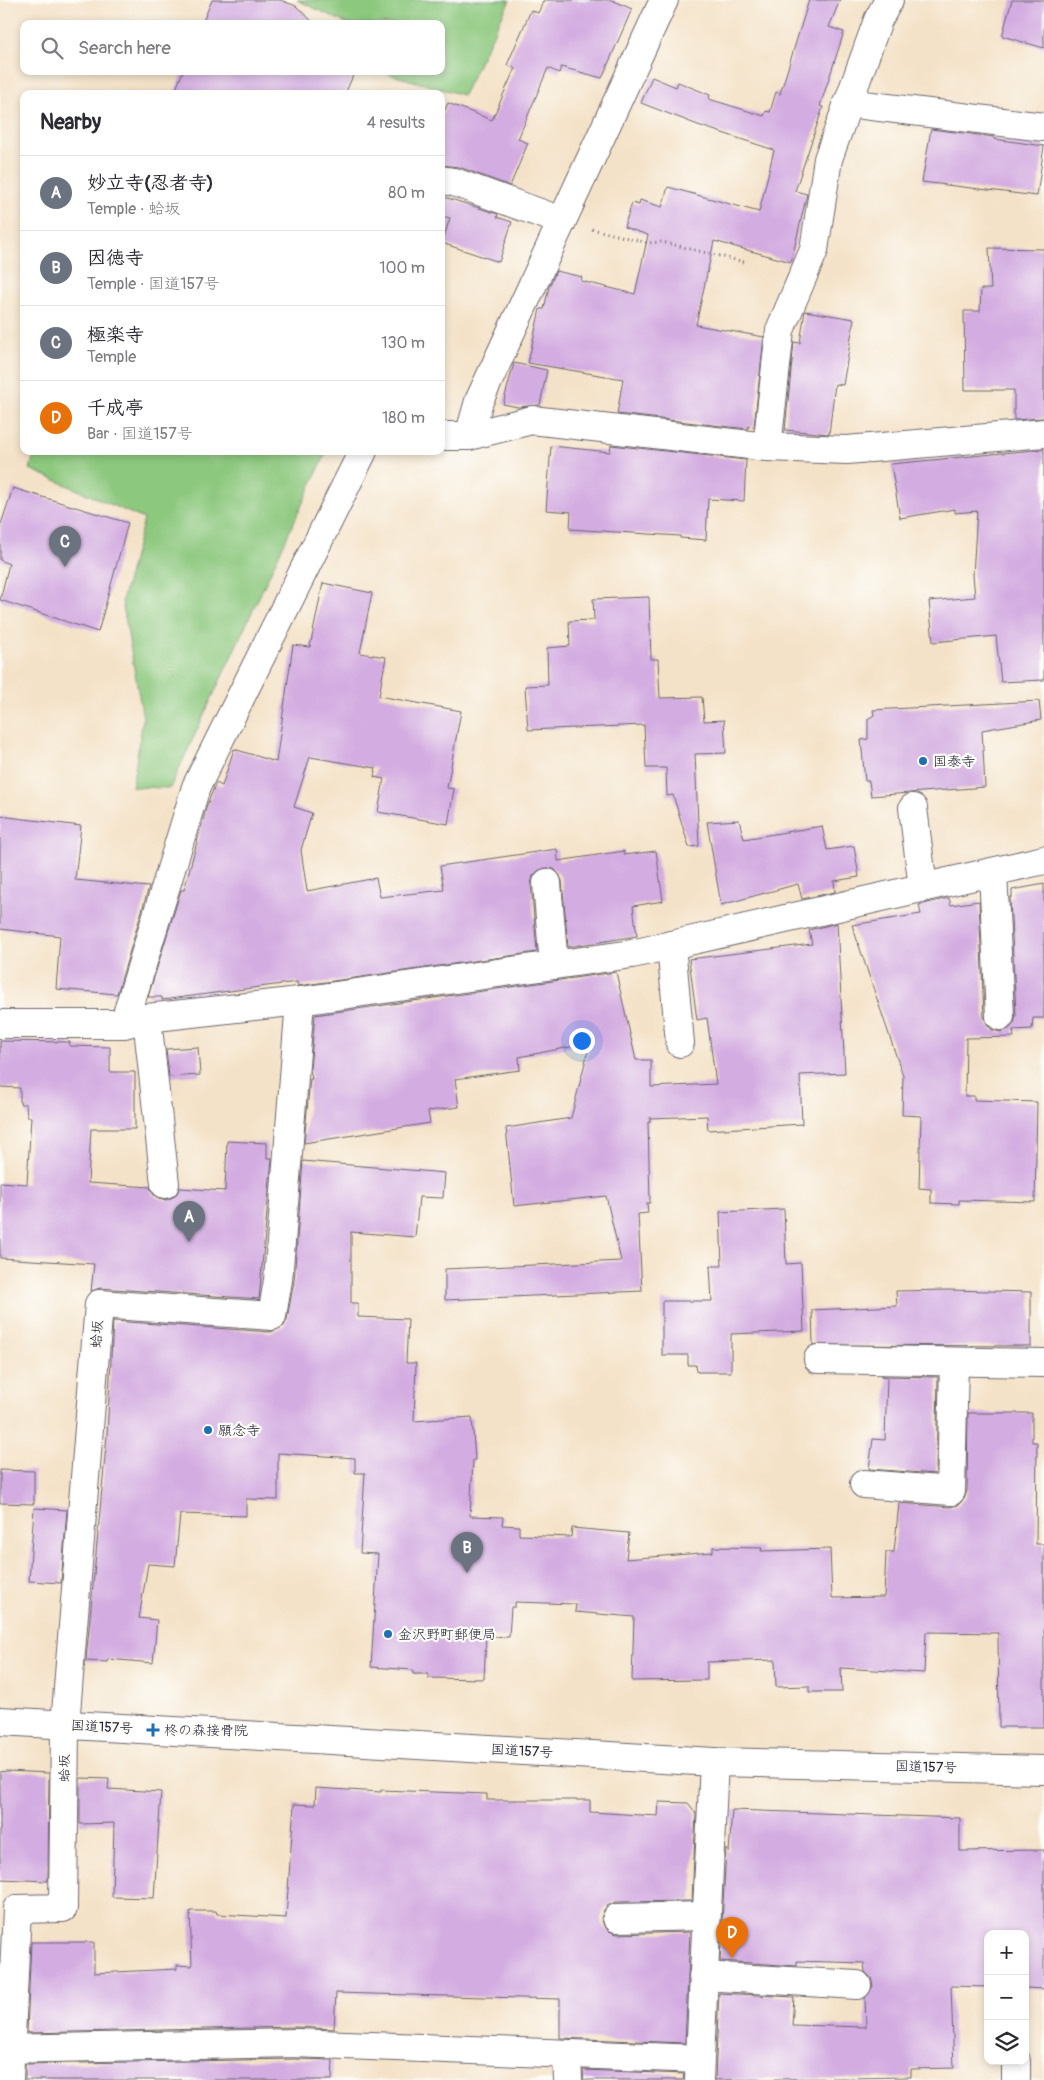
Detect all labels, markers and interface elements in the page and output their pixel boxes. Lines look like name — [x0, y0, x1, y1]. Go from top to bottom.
search box — [20, 20, 445, 75]
icon: search — [38, 34, 66, 62]
text: Search here — [78, 36, 171, 60]
text: Nearby — [40, 109, 101, 136]
text: 4 results — [367, 113, 425, 133]
text: 妙立寺(忍者寺) — [87, 171, 214, 195]
text: A — [51, 183, 61, 203]
text: 80 m — [388, 183, 425, 203]
text: Temple · 蛤坂 — [87, 199, 180, 219]
text: 因徳寺 — [87, 246, 144, 270]
text: B — [51, 258, 61, 278]
text: 100 m — [379, 258, 425, 278]
text: Temple · 国道157号 — [87, 274, 220, 294]
text: 極楽寺 — [87, 323, 144, 347]
text: C — [51, 333, 61, 353]
text: 130 m — [381, 333, 425, 353]
text: Temple — [87, 347, 136, 367]
text: 千成亭 — [87, 396, 144, 420]
text: D — [51, 408, 61, 428]
text: 180 m — [382, 408, 425, 428]
text: Bar · 国道157号 — [87, 424, 193, 444]
pin: C — [49, 526, 81, 567]
place label: 国泰寺 — [933, 753, 975, 770]
marker: 国泰寺 — [917, 755, 929, 767]
your location — [569, 1028, 595, 1054]
pin: A — [173, 1201, 205, 1242]
street label: 蛤坂 — [88, 1319, 106, 1349]
place label: 願念寺 — [218, 1422, 260, 1439]
marker: 願念寺 — [202, 1424, 214, 1436]
pin: B — [451, 1532, 483, 1573]
place label: 金沢野町郵便局 — [398, 1626, 496, 1643]
marker: 金沢野町郵便局 — [382, 1628, 394, 1640]
street label: 国道157号 — [70, 1717, 134, 1737]
place label: 柊の森接骨院 — [164, 1722, 248, 1739]
marker: 柊の森接骨院 — [146, 1723, 160, 1737]
street label: 国道157号 — [490, 1741, 554, 1761]
street label: 蛤坂 — [56, 1754, 73, 1782]
street label: 国道157号 — [894, 1757, 958, 1777]
pin: D — [716, 1917, 748, 1958]
map controls — [984, 1930, 1029, 2065]
button: + — [984, 1930, 1029, 1975]
button: − — [984, 1975, 1029, 2020]
button: layers — [984, 2020, 1029, 2065]

